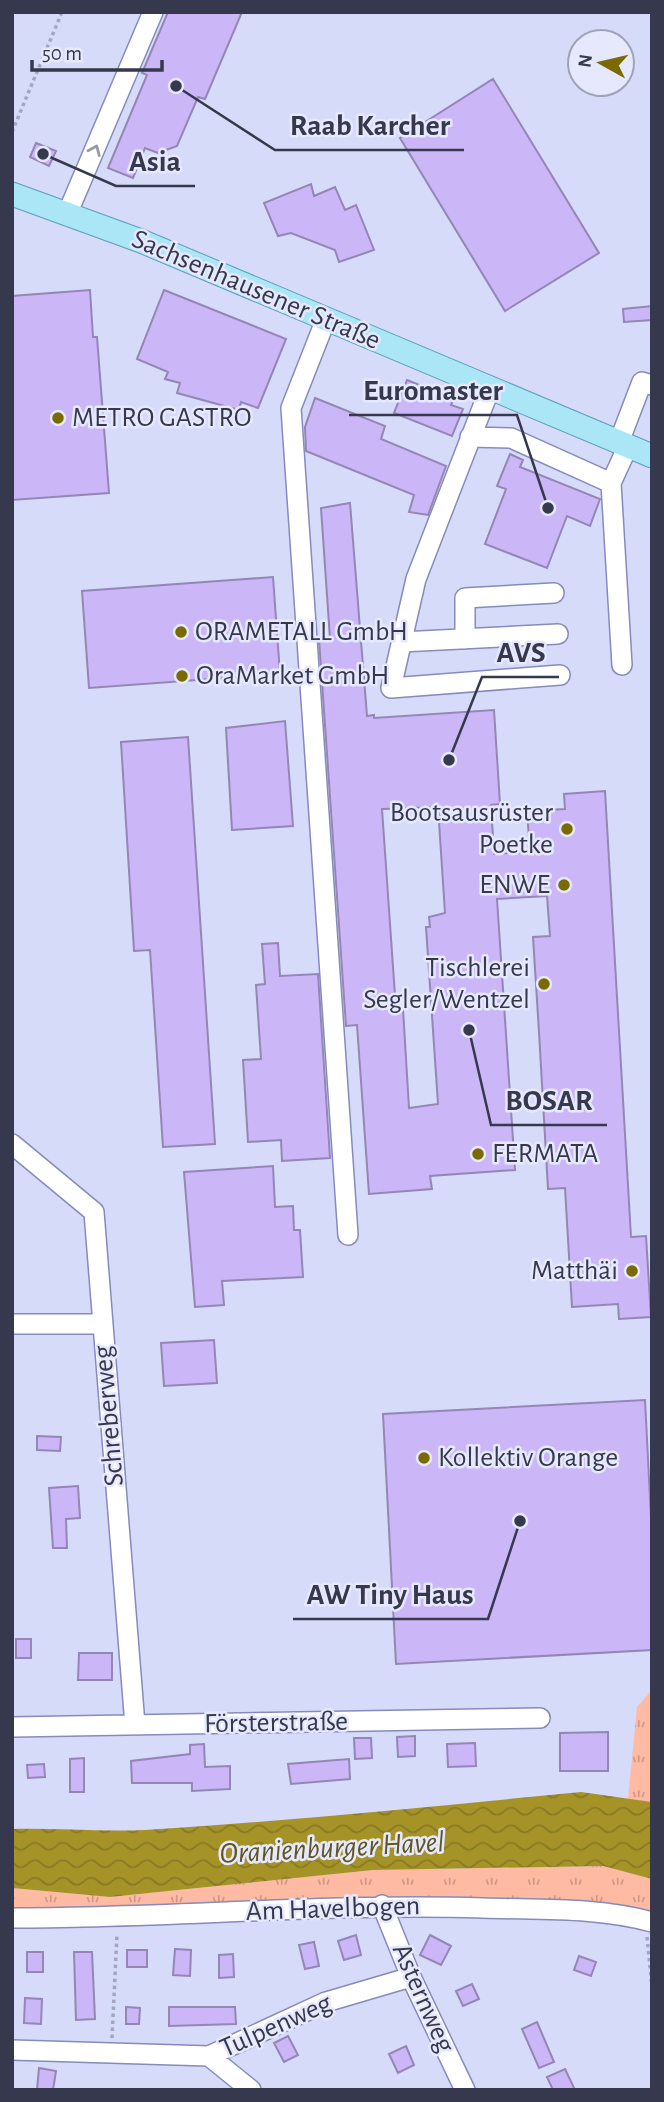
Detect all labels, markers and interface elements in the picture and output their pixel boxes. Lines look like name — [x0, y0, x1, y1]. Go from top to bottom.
scale bar — [32, 28, 161, 72]
north arrow — [566, 28, 636, 98]
text: 50 m — [42, 43, 82, 64]
text: N — [575, 53, 596, 69]
callout: Raab Karcher — [275, 99, 464, 150]
text: Raab Karcher — [290, 111, 451, 141]
callout: Asia — [116, 135, 195, 186]
one-way arrow — [86, 144, 100, 156]
text: Asia — [129, 147, 181, 177]
street label: Sachsenhausener Straße — [128, 225, 384, 355]
callout: Euromaster — [349, 364, 517, 415]
text: Euromaster — [363, 376, 504, 406]
place label: METRO GASTRO — [72, 404, 252, 432]
marker: METRO GASTRO — [50, 410, 66, 426]
place label: ORAMETALL GmbH — [195, 618, 408, 646]
marker: ORAMETALL GmbH — [173, 624, 189, 640]
callout: AVS — [482, 626, 559, 677]
text: AVS — [496, 638, 546, 668]
place label: OraMarket GmbH — [196, 662, 389, 690]
marker: OraMarket GmbH — [174, 668, 190, 684]
place label: Bootsausrüster Poetke — [390, 799, 553, 859]
marker: Bootsausrüster Poetke — [559, 821, 575, 837]
place label: ENWE — [479, 871, 550, 899]
marker: ENWE — [556, 877, 572, 893]
place label: Tischlerei Segler/Wentzel — [363, 954, 530, 1014]
marker: Tischlerei Segler/Wentzel — [536, 976, 552, 992]
callout: BOSAR — [491, 1074, 607, 1125]
text: BOSAR — [505, 1086, 593, 1116]
place label: FERMATA — [492, 1140, 598, 1168]
marker: FERMATA — [470, 1146, 486, 1162]
place label: Matthäi — [531, 1257, 618, 1285]
marker: Matthäi — [624, 1263, 640, 1279]
street label: Schreberweg — [89, 1344, 129, 1487]
place label: Kollektiv Orange — [438, 1444, 618, 1472]
marker: Kollektiv Orange — [416, 1450, 432, 1466]
callout: AW Tiny Haus — [293, 1568, 488, 1619]
text: AW Tiny Haus — [307, 1580, 473, 1610]
street label: Försterstraße — [204, 1708, 348, 1738]
water label: Oranienburger Havel — [219, 1827, 445, 1869]
street label: Am Havelbogen — [245, 1892, 421, 1926]
street label: Asternweg — [387, 1939, 459, 2057]
street label: Tulpenweg — [216, 1989, 336, 2063]

